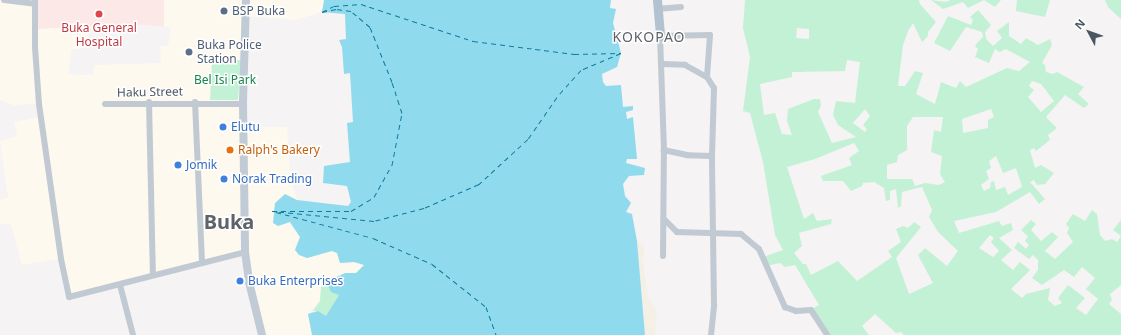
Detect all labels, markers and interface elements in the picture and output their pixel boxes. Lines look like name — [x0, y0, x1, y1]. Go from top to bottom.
place label: BSP Buka — [232, 4, 285, 18]
marker: BSP Buka — [219, 6, 229, 16]
marker: Buka General Hospital — [93, 8, 105, 20]
north arrow — [1069, 12, 1109, 52]
text: N — [1071, 16, 1088, 32]
place label: Buka General Hospital — [61, 21, 137, 49]
district label: KOKOPAO — [612, 29, 686, 45]
place label: Buka Police Station — [197, 38, 262, 66]
marker: Buka Police Station — [184, 47, 194, 57]
park label: Bel Isi Park — [194, 73, 256, 87]
street label: Haku Street — [117, 84, 183, 100]
place label: Elutu — [231, 120, 260, 134]
marker: Elutu — [218, 122, 228, 132]
place label: Ralph's Bakery — [238, 143, 320, 157]
marker: Ralph's Bakery — [225, 145, 235, 155]
place label: Jomik — [186, 158, 217, 172]
marker: Jomik — [173, 160, 183, 170]
place label: Norak Trading — [232, 172, 312, 186]
marker: Norak Trading — [219, 174, 229, 184]
district label: Buka — [204, 209, 254, 233]
place label: Buka Enterprises — [248, 274, 343, 288]
marker: Buka Enterprises — [235, 276, 245, 286]

